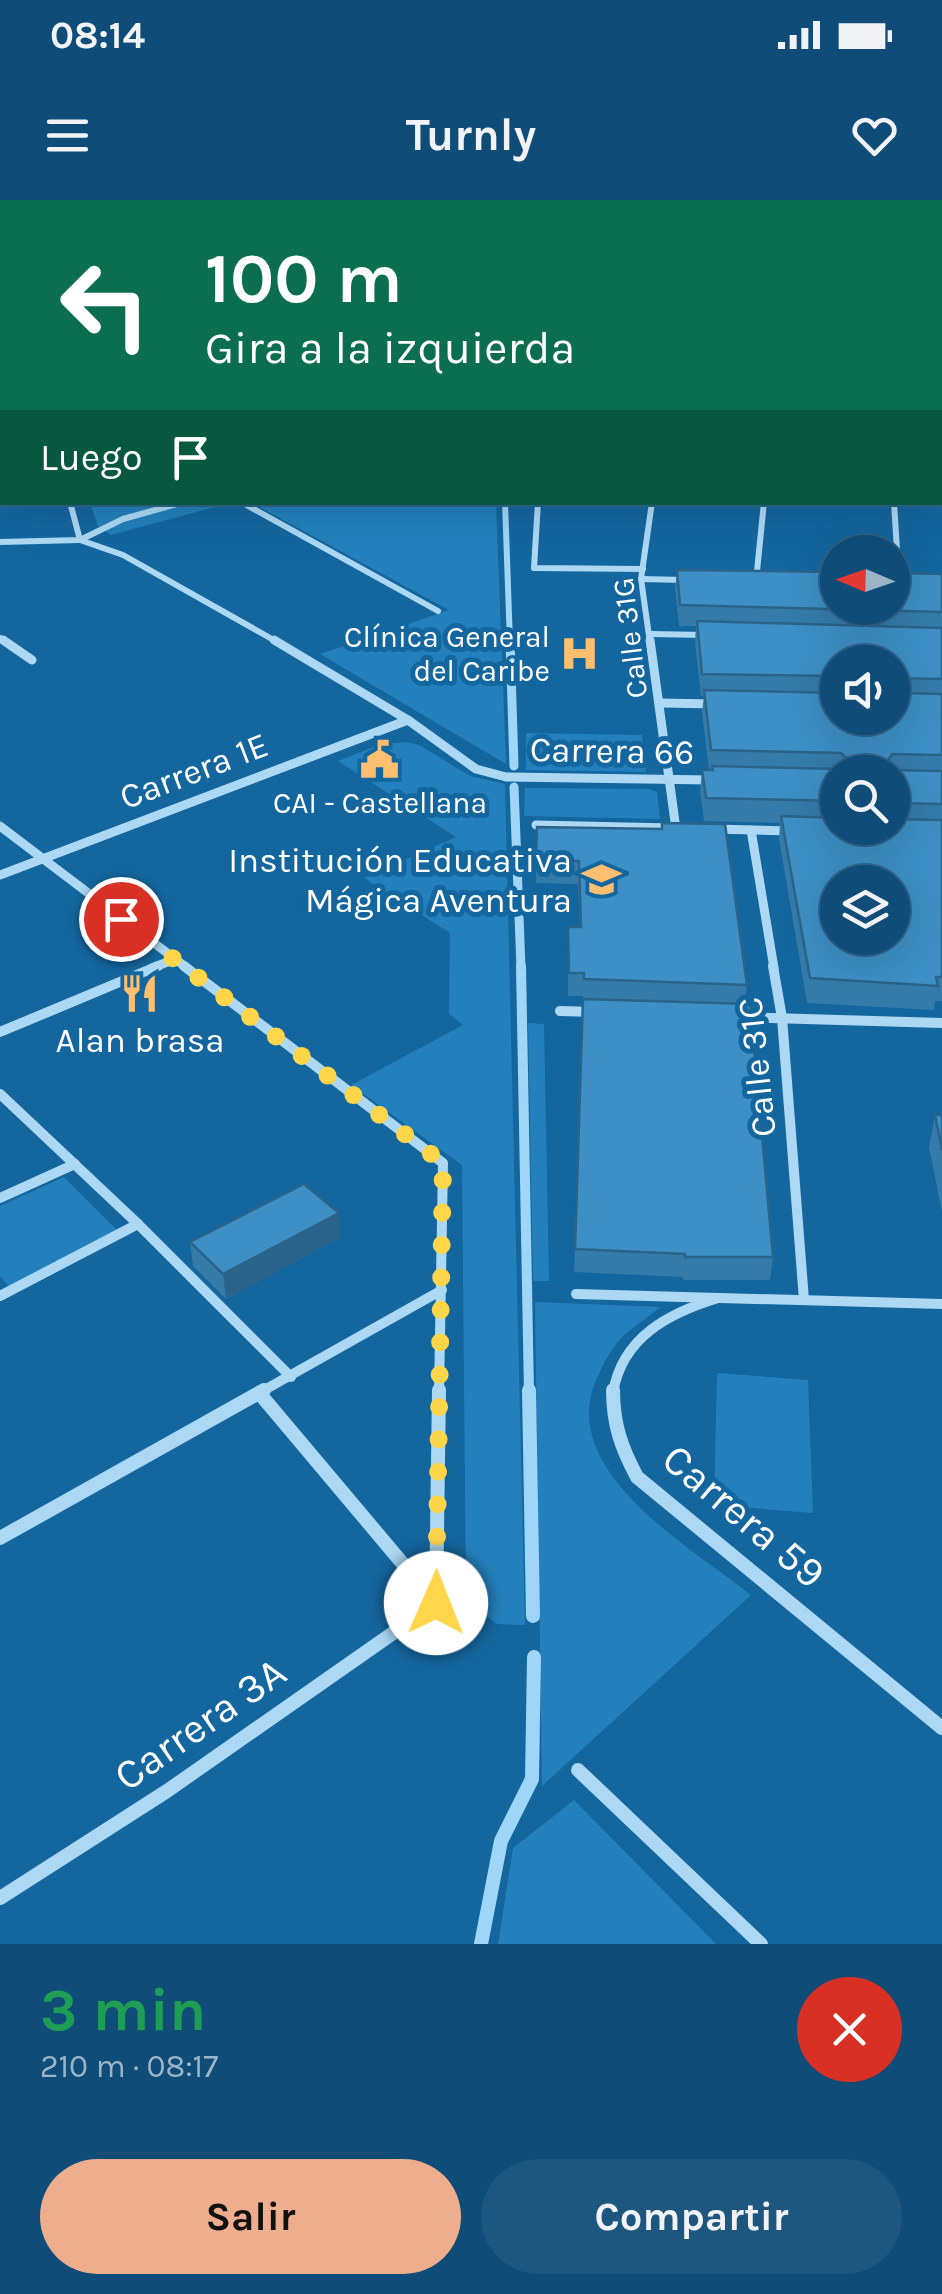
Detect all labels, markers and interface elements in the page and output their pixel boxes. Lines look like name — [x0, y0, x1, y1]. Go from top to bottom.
text: 08:14 — [50, 13, 145, 58]
icon: menu — [40, 108, 95, 163]
icon: heart — [847, 108, 902, 163]
text: Turnly — [406, 109, 536, 161]
text: 100 m — [205, 238, 403, 320]
icon: left — [40, 240, 170, 370]
text: Gira a la izquierda — [205, 322, 575, 374]
icon: arrive — [163, 430, 218, 485]
text: Luego — [40, 435, 143, 480]
north arrow — [820, 535, 910, 625]
map controls — [820, 535, 910, 955]
street label: Calle 31G — [605, 576, 655, 700]
place label: Clínica General del Caribe — [344, 619, 550, 689]
hospital icon: Clínica General del Caribe — [559, 633, 601, 675]
button: sound — [820, 645, 910, 735]
street label: Carrera 1E — [114, 724, 274, 818]
street label: Carrera 66 — [529, 729, 695, 773]
public building icon: CAI - Castellana — [359, 738, 401, 780]
button: search — [820, 755, 910, 845]
place label: CAI - Castellana — [273, 785, 487, 821]
place label: Institución Educativa Mágica Aventura — [228, 840, 572, 921]
school or university icon: Institución Educativa Mágica Aventura — [581, 859, 623, 901]
button: layers — [820, 865, 910, 955]
pin — [79, 877, 164, 962]
icon: arrive — [94, 892, 149, 947]
restaurant icon: Alan brasa — [119, 972, 161, 1014]
street label: Calle 31C — [729, 995, 785, 1139]
place label: Alan brasa — [56, 1020, 224, 1061]
street label: Carrera 59 — [652, 1433, 836, 1599]
position arrow — [384, 1551, 488, 1655]
street label: Carrera 3A — [105, 1647, 295, 1801]
text: 3 min — [40, 1975, 207, 2045]
button: close — [797, 1977, 902, 2082]
text: 210 m · 08:17 — [40, 2048, 218, 2085]
button: Salir — [40, 2159, 461, 2274]
button: Compartir — [481, 2159, 902, 2274]

